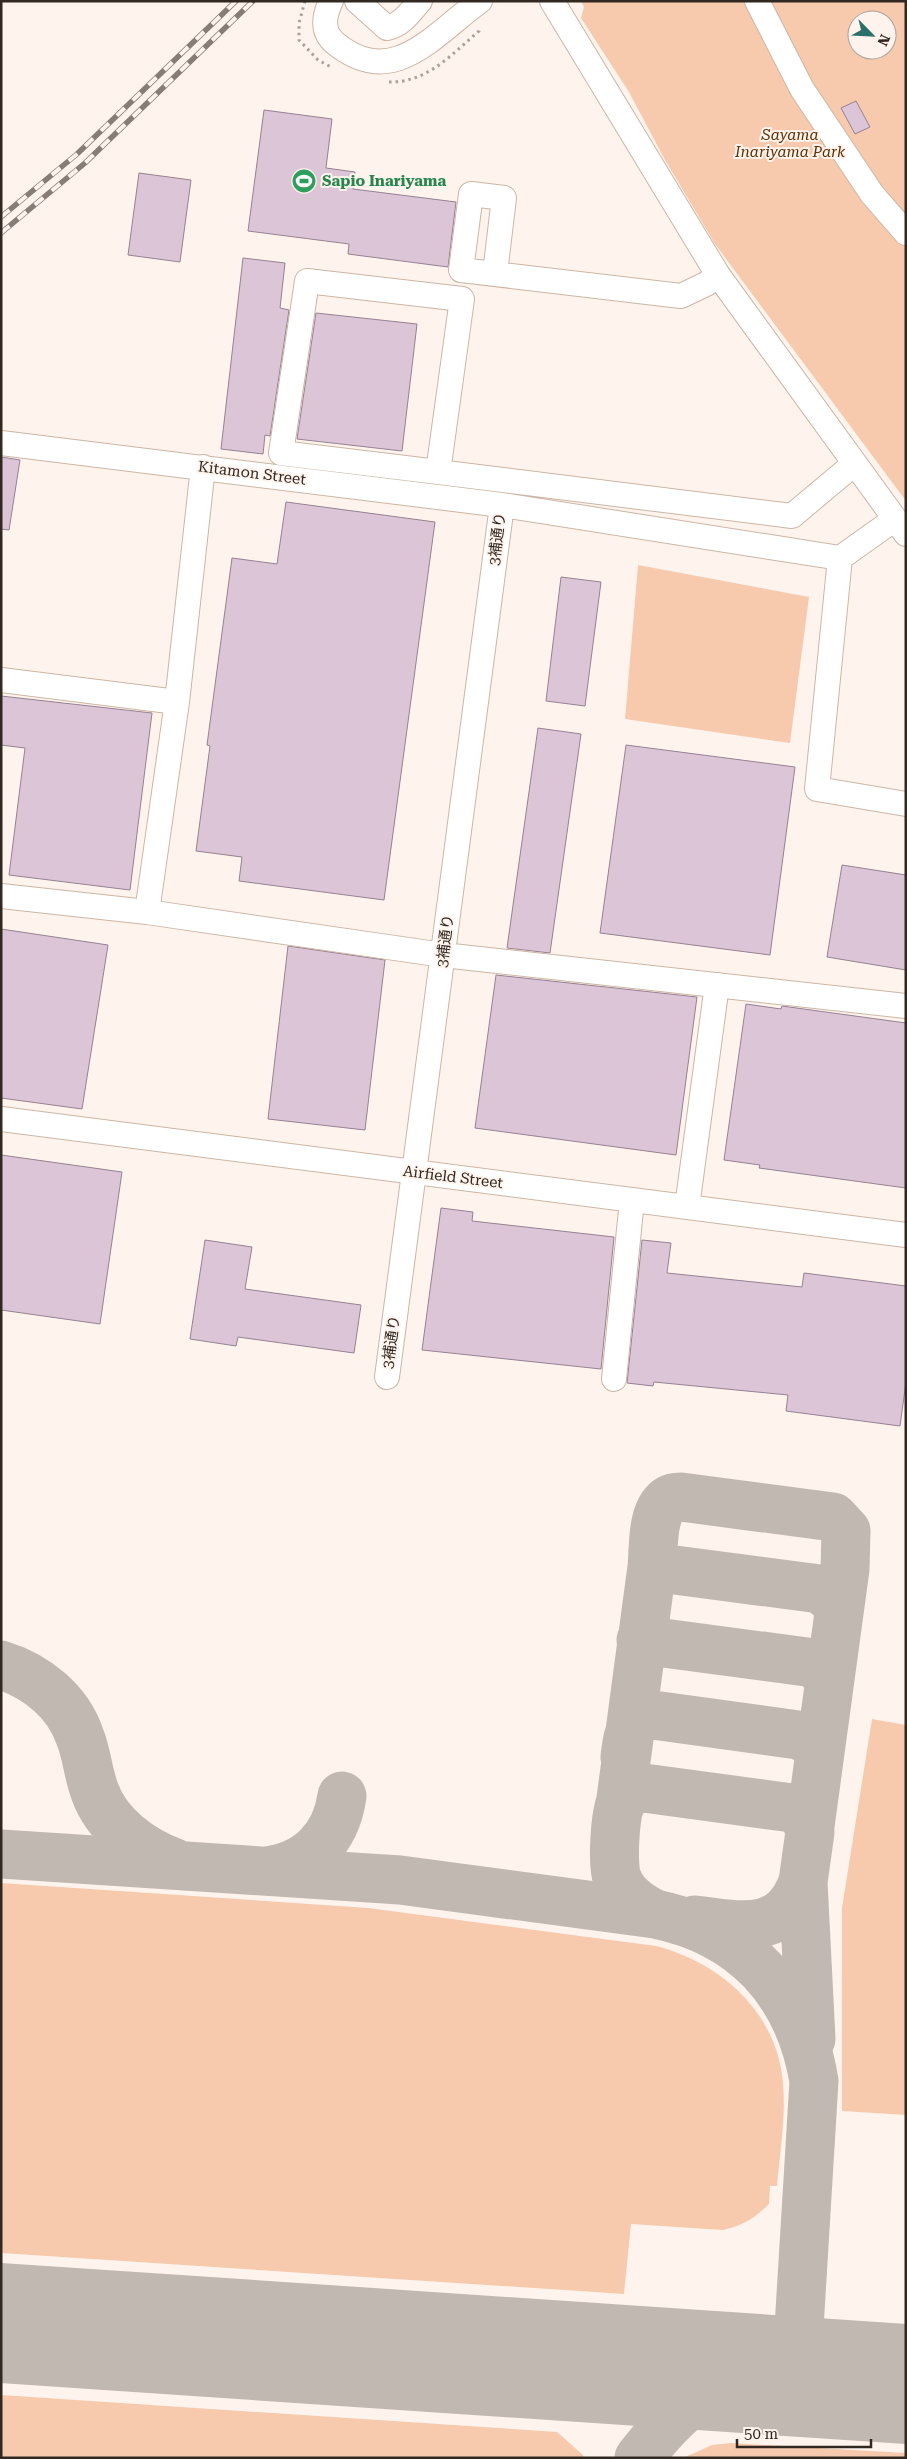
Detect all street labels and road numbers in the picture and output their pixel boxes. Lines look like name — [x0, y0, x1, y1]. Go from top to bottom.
street label: Kitamon Street — [197, 457, 307, 489]
street label: 3補通り — [485, 511, 509, 567]
street label: 3補通り — [433, 913, 457, 969]
street label: Airfield Street — [402, 1162, 504, 1192]
street label: 3補通り — [378, 1314, 404, 1370]

